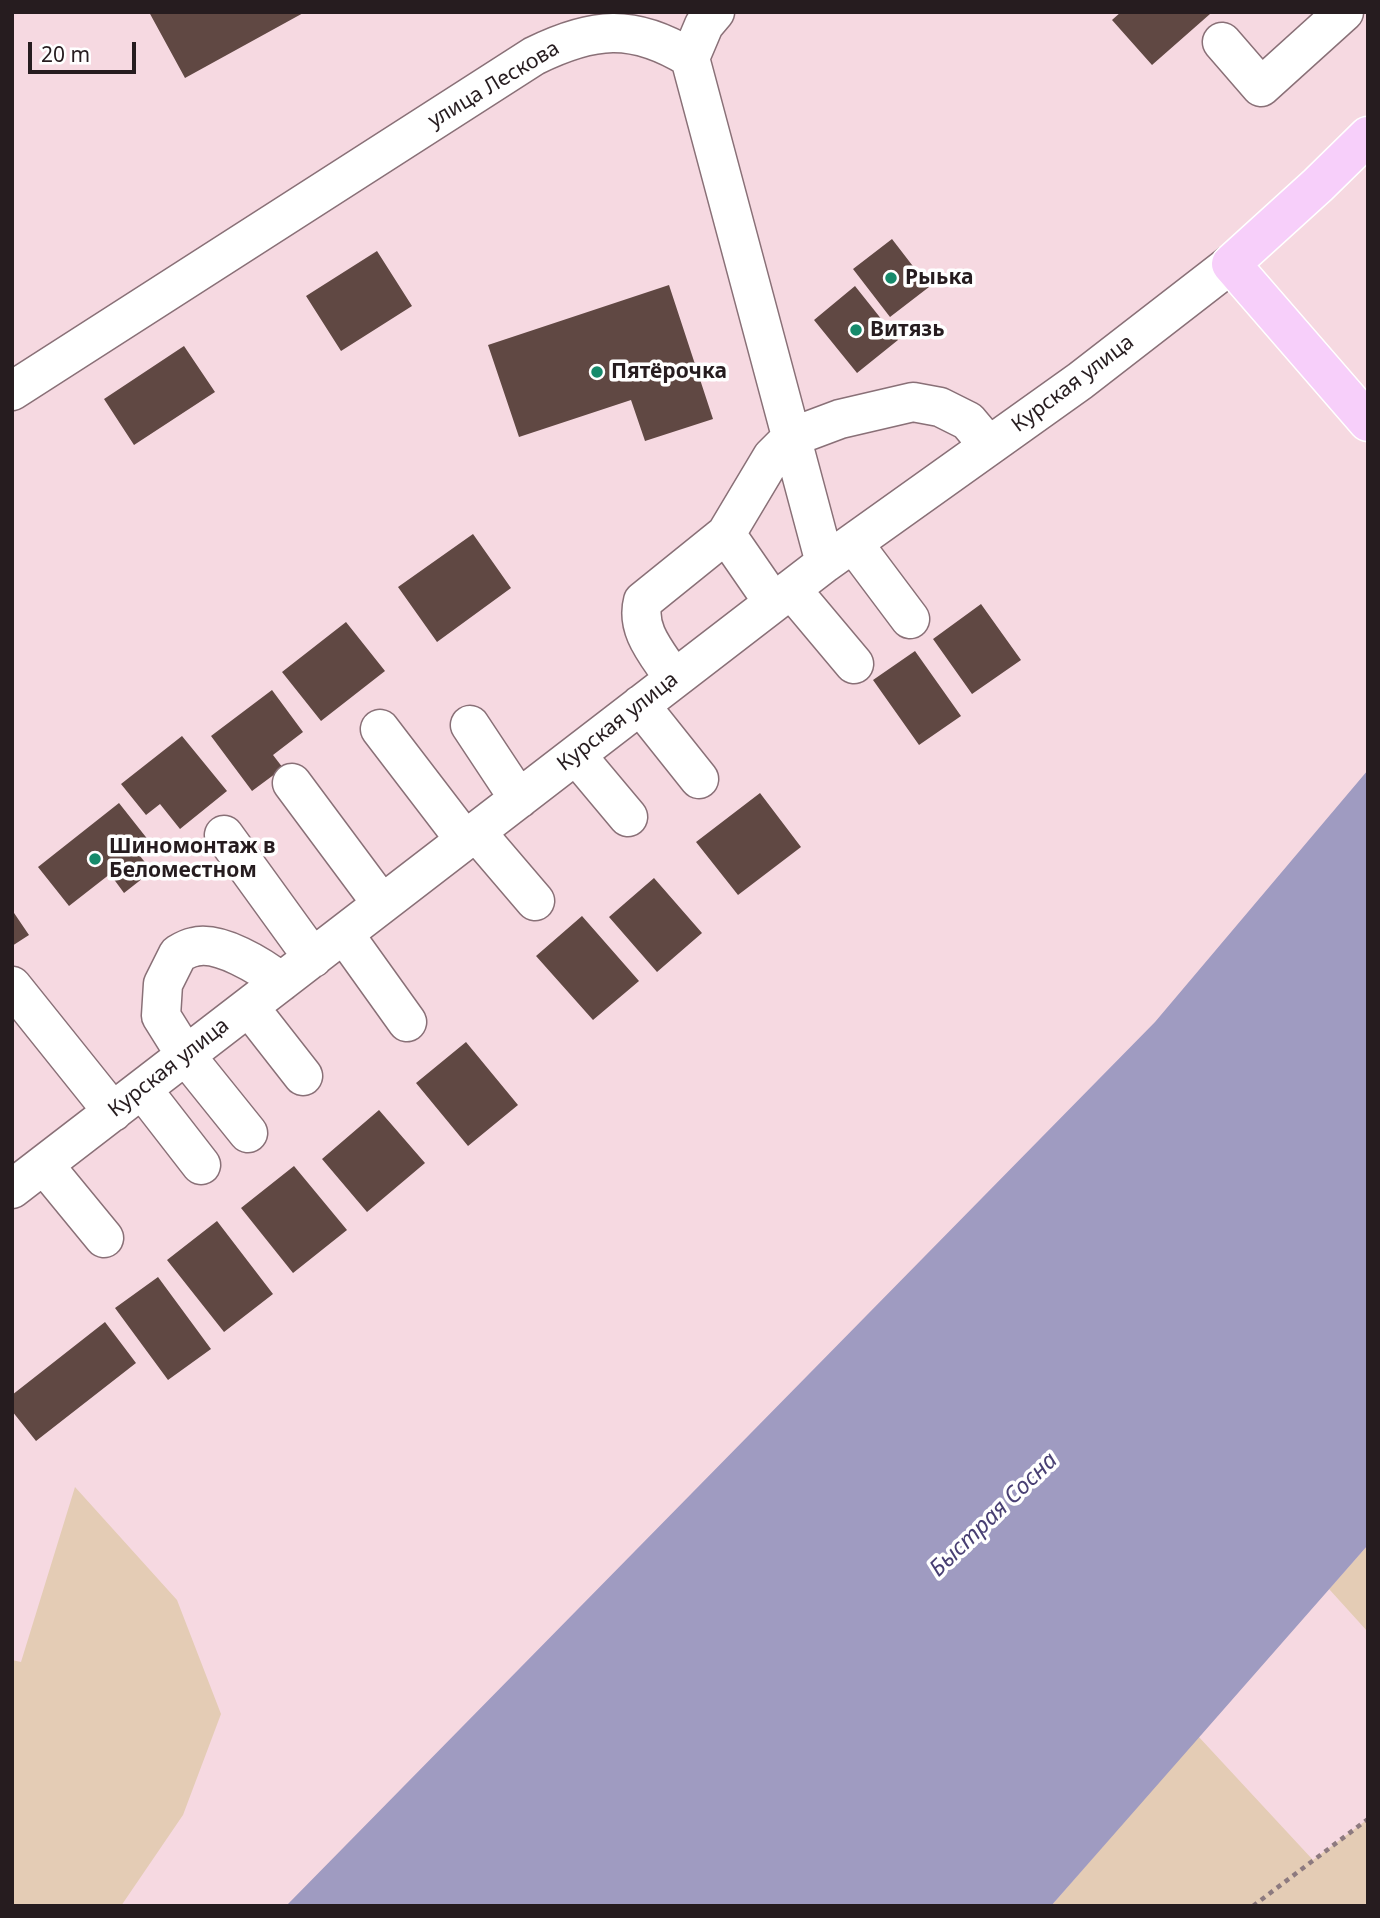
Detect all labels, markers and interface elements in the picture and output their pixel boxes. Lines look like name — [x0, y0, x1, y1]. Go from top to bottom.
scale bar — [32, 28, 140, 72]
street label: улица Лескова — [424, 36, 564, 134]
text: 20 m — [41, 40, 90, 68]
place label: Рыька — [905, 265, 973, 291]
marker: Рыька — [883, 270, 899, 286]
place label: Витязь — [870, 317, 945, 343]
marker: Витязь — [848, 322, 864, 338]
street label: Курская улица — [1007, 330, 1139, 438]
place label: Пятёрочка — [611, 359, 727, 385]
marker: Пятёрочка — [589, 364, 605, 380]
street label: Курская улица — [553, 667, 683, 777]
place label: Шиномонтаж в Беломестном — [109, 834, 276, 884]
marker: Шиномонтаж в Беломестном — [87, 851, 103, 867]
street label: Курская улица — [104, 1013, 234, 1123]
water label: Быстрая Сосна — [924, 1447, 1064, 1583]

